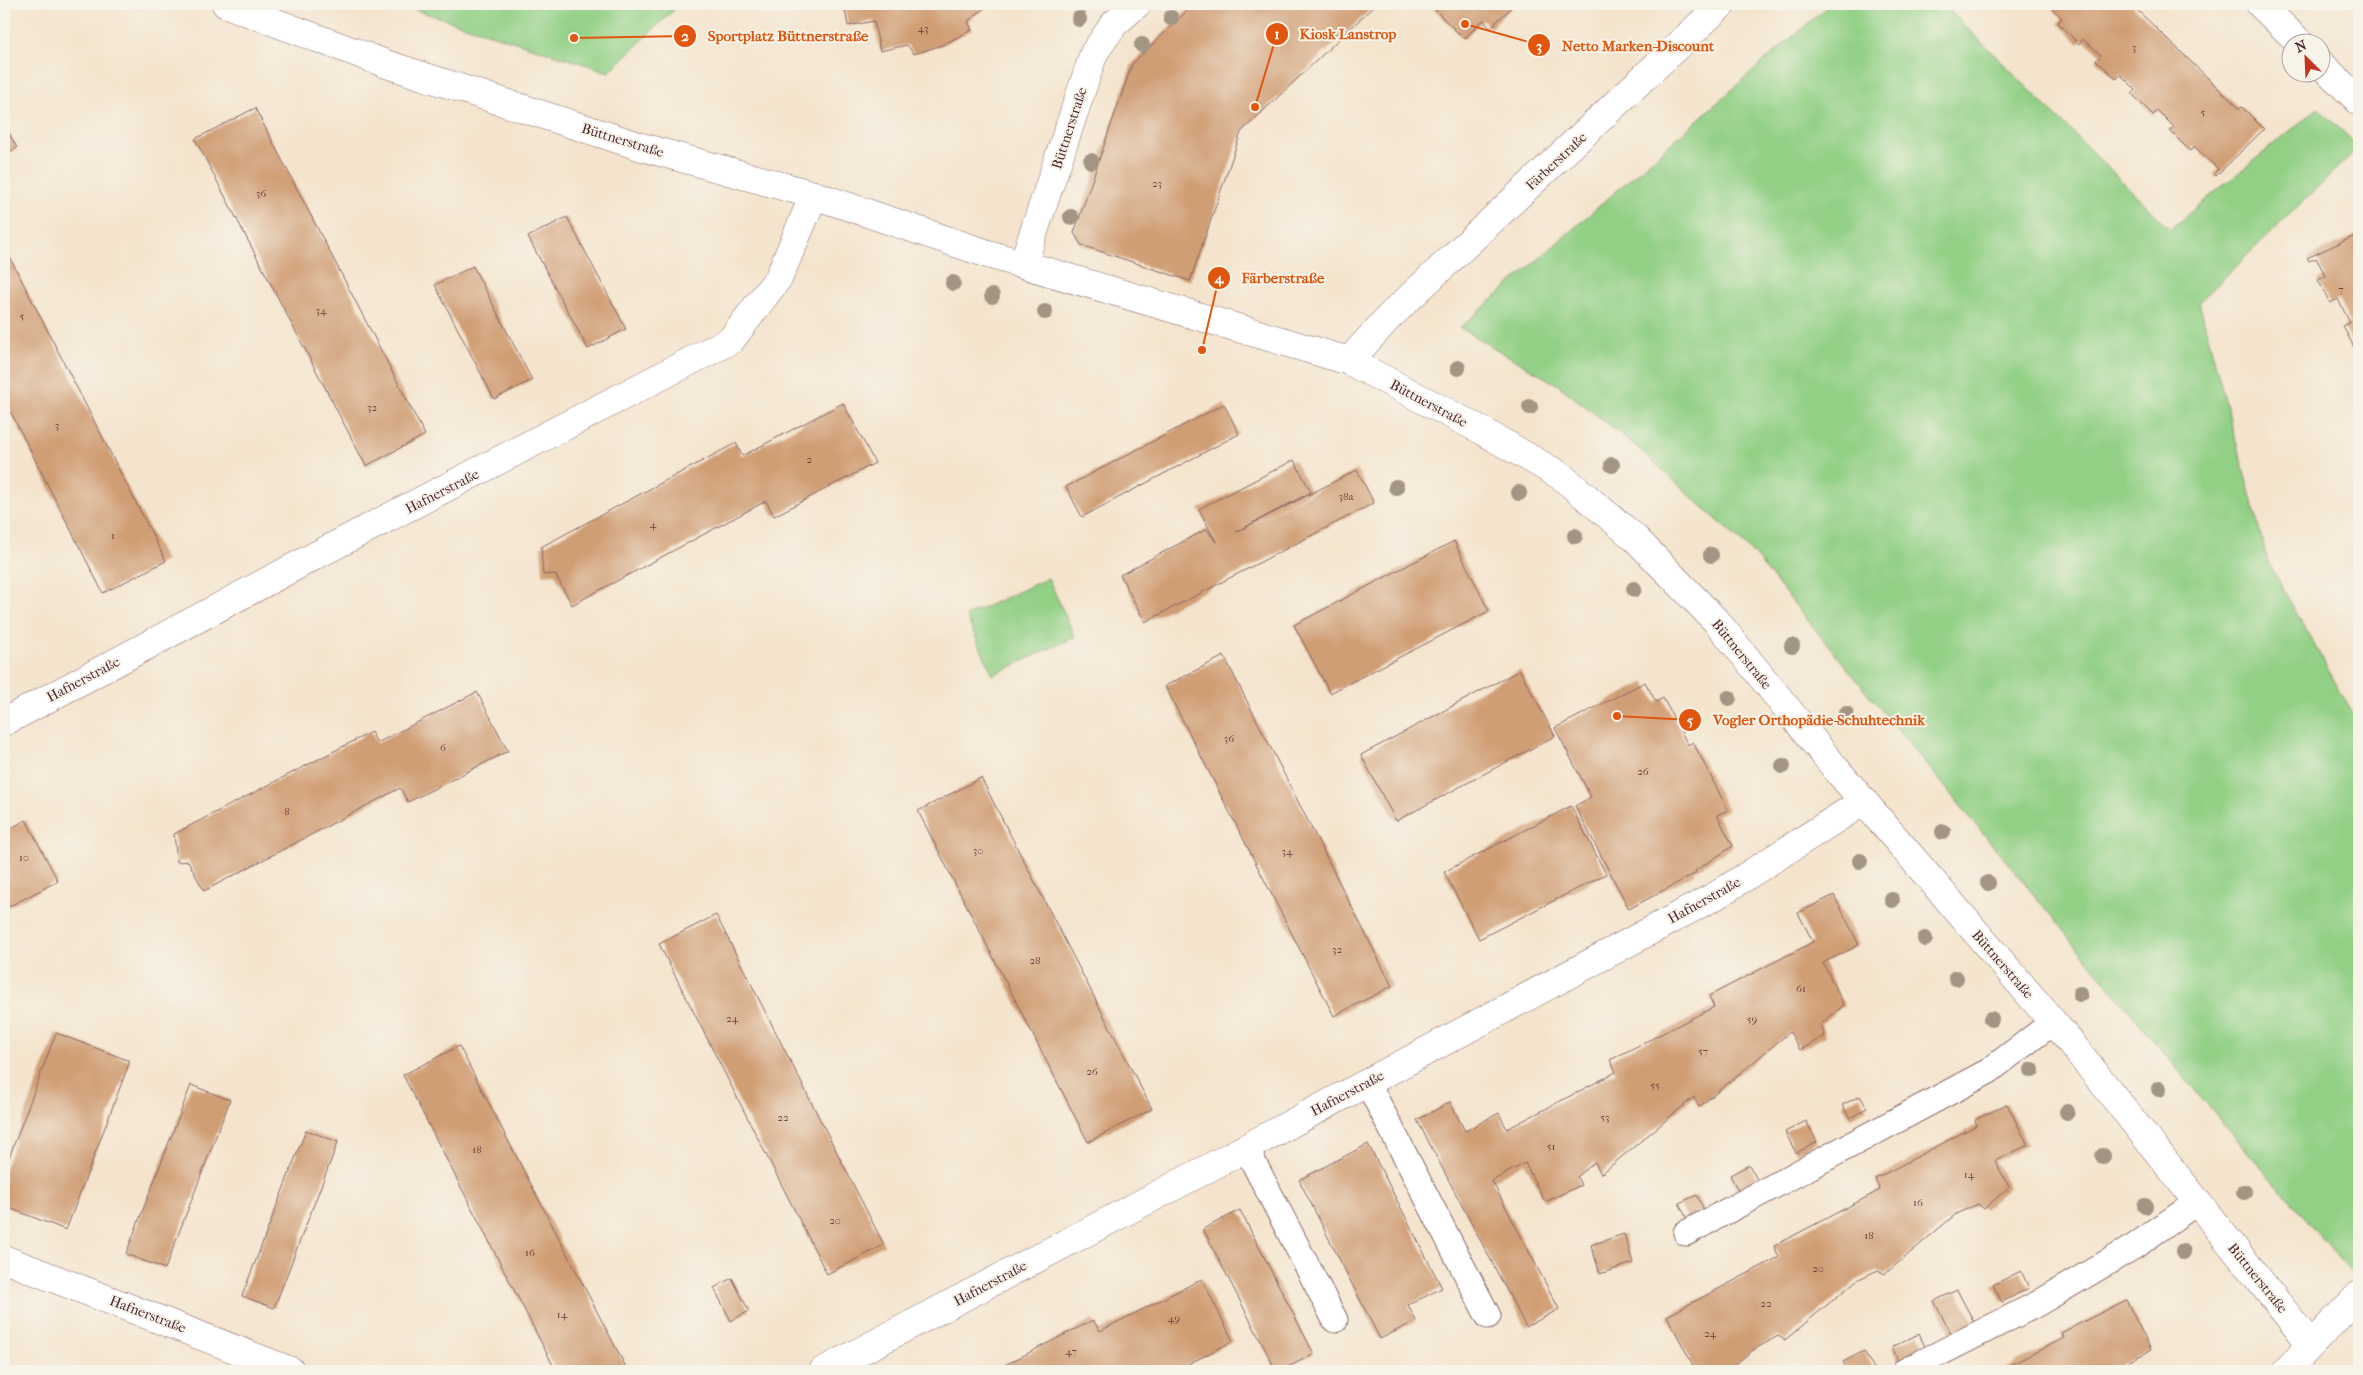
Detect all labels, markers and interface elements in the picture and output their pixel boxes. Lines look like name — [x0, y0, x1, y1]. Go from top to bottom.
callout: Kiosk Lanstrop — [1264, 19, 1406, 49]
callout: Sportplatz Büttnerstraße — [673, 21, 878, 51]
house number: 43 — [917, 22, 929, 35]
text: 1 — [1274, 25, 1280, 43]
text: Kiosk Lanstrop — [1300, 25, 1396, 43]
text: 2 — [681, 27, 689, 45]
text: Sportplatz Büttnerstraße — [708, 27, 869, 45]
callout: Netto Marken-Discount — [1527, 30, 1724, 60]
north arrow — [2280, 32, 2330, 82]
text: 3 — [1536, 37, 1542, 55]
text: Netto Marken-Discount — [1562, 37, 1715, 55]
text: N — [2293, 37, 2310, 57]
house number: 3 — [2132, 41, 2136, 54]
street label: Büttnerstraße — [1048, 85, 1091, 171]
house number: 5 — [2201, 106, 2206, 119]
street label: Büttnerstraße — [580, 120, 666, 161]
street label: Färberstraße — [1522, 129, 1590, 194]
house number: 23 — [1152, 177, 1162, 190]
house number: 36 — [256, 187, 266, 200]
callout: Färberstraße — [1206, 263, 1334, 293]
text: 4 — [1214, 269, 1225, 287]
text: Färberstraße — [1241, 269, 1325, 287]
house number: 7 — [2338, 283, 2344, 296]
house number: 34 — [315, 304, 327, 317]
house number: 5 — [20, 310, 25, 323]
street label: Büttnerstraße — [1387, 376, 1470, 431]
house number: 32 — [367, 401, 377, 414]
house number: 3 — [55, 419, 59, 432]
house number: 2 — [806, 453, 812, 466]
street label: Hafnerstraße — [403, 466, 482, 517]
house number: 38a — [1338, 490, 1354, 503]
house number: 4 — [650, 518, 657, 531]
house number: 1 — [111, 529, 115, 542]
street label: Büttnerstraße — [1708, 616, 1775, 693]
street label: Hafnerstraße — [44, 653, 123, 706]
callout: Vogler Orthopädie-Schuhtechnik — [1678, 705, 1935, 735]
text: 5 — [1687, 711, 1694, 729]
text: Vogler Orthopädie-Schuhtechnik — [1712, 711, 1926, 729]
house number: 36 — [1224, 732, 1234, 745]
house number: 6 — [440, 741, 446, 754]
house number: 26 — [1637, 765, 1649, 778]
house number: 8 — [284, 805, 290, 818]
house number: 30 — [973, 844, 983, 857]
house number: 34 — [1281, 845, 1293, 858]
house number: 10 — [19, 851, 29, 864]
street label: Hafnerstraße — [1665, 874, 1744, 927]
street label: Büttnerstraße — [1968, 927, 2037, 1002]
house number: 32 — [1332, 943, 1342, 956]
house number: 28 — [1029, 954, 1041, 967]
house number: 61 — [1796, 982, 1806, 995]
house number: 24 — [726, 1012, 739, 1025]
house number: 59 — [1747, 1013, 1757, 1026]
house number: 57 — [1698, 1045, 1708, 1058]
house number: 26 — [1086, 1065, 1098, 1078]
street label: Hafnerstraße — [1308, 1067, 1387, 1120]
house number: 55 — [1650, 1079, 1660, 1092]
house number: 22 — [777, 1111, 789, 1124]
house number: 53 — [1600, 1111, 1610, 1124]
house number: 51 — [1547, 1140, 1555, 1153]
house number: 18 — [472, 1143, 482, 1156]
house number: 14 — [1964, 1168, 1975, 1181]
house number: 16 — [1913, 1196, 1923, 1209]
house number: 20 — [829, 1214, 841, 1227]
house number: 18 — [1864, 1229, 1874, 1242]
street label: Büttnerstraße — [2224, 1240, 2291, 1317]
house number: 16 — [525, 1246, 535, 1259]
street label: Hafnerstraße — [951, 1257, 1030, 1310]
house number: 20 — [1812, 1262, 1824, 1275]
street label: Hafnerstraße — [107, 1292, 188, 1337]
house number: 22 — [1760, 1297, 1772, 1310]
house number: 14 — [557, 1308, 568, 1321]
house number: 49 — [1168, 1312, 1180, 1325]
house number: 24 — [1704, 1327, 1717, 1340]
house number: 47 — [1065, 1345, 1077, 1358]

